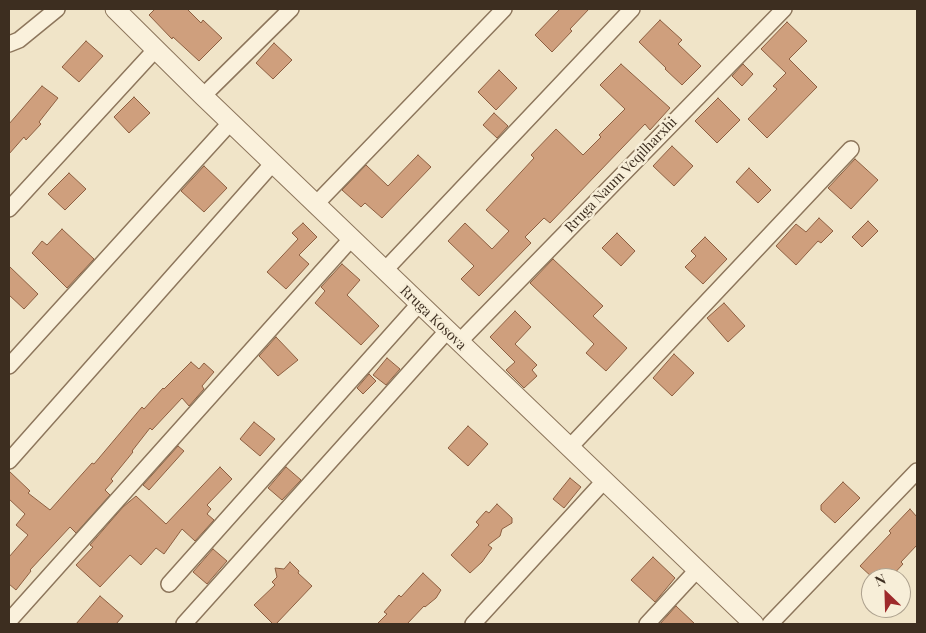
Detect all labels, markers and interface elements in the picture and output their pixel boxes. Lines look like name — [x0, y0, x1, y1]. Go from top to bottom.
street label: Rruga Naum Veqilharxhi — [562, 114, 680, 236]
street label: Rruga Kosova — [396, 282, 470, 354]
north arrow — [861, 568, 911, 618]
text: N — [872, 569, 889, 590]

